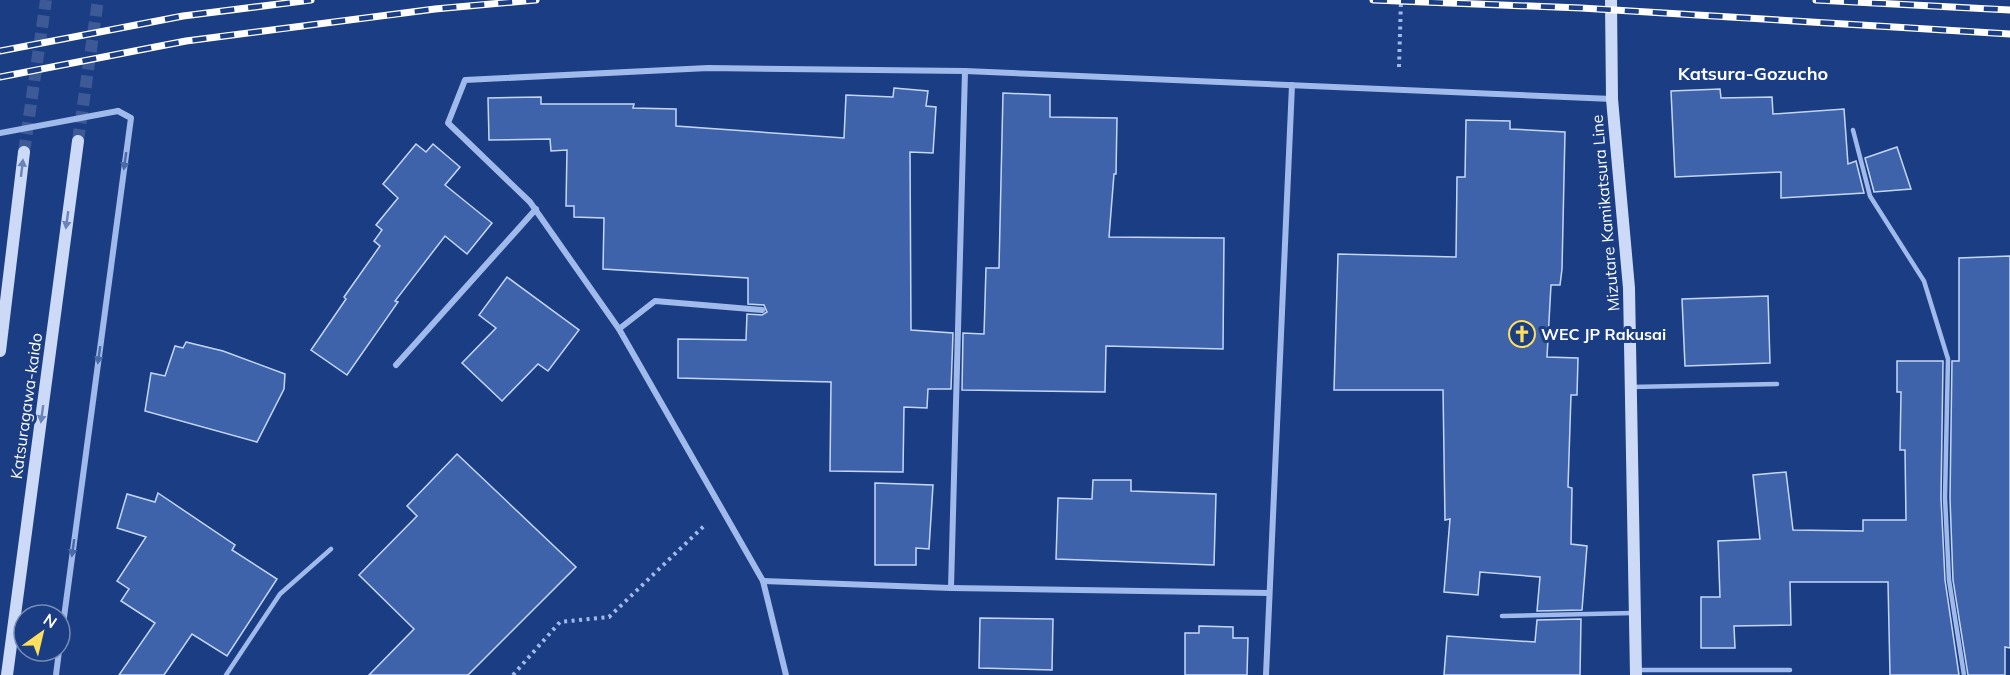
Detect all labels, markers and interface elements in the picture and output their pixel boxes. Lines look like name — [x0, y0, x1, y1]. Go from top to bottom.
district label: Katsura-Gozucho — [1678, 62, 1828, 85]
street label: Mizutare Kamikatsura Line — [1586, 114, 1624, 312]
one-way arrow — [121, 152, 130, 171]
one-way arrow — [17, 158, 27, 177]
one-way arrow — [63, 211, 72, 230]
church icon: WEC JP Rakusai — [1507, 319, 1537, 349]
place label: WEC JP Rakusai — [1541, 324, 1666, 344]
street label: Katsuragawa-kaido — [6, 332, 46, 480]
one-way arrow — [95, 345, 104, 364]
one-way arrow — [37, 404, 46, 423]
one-way arrow — [69, 539, 78, 558]
north arrow — [12, 603, 72, 663]
text: N — [40, 609, 61, 632]

